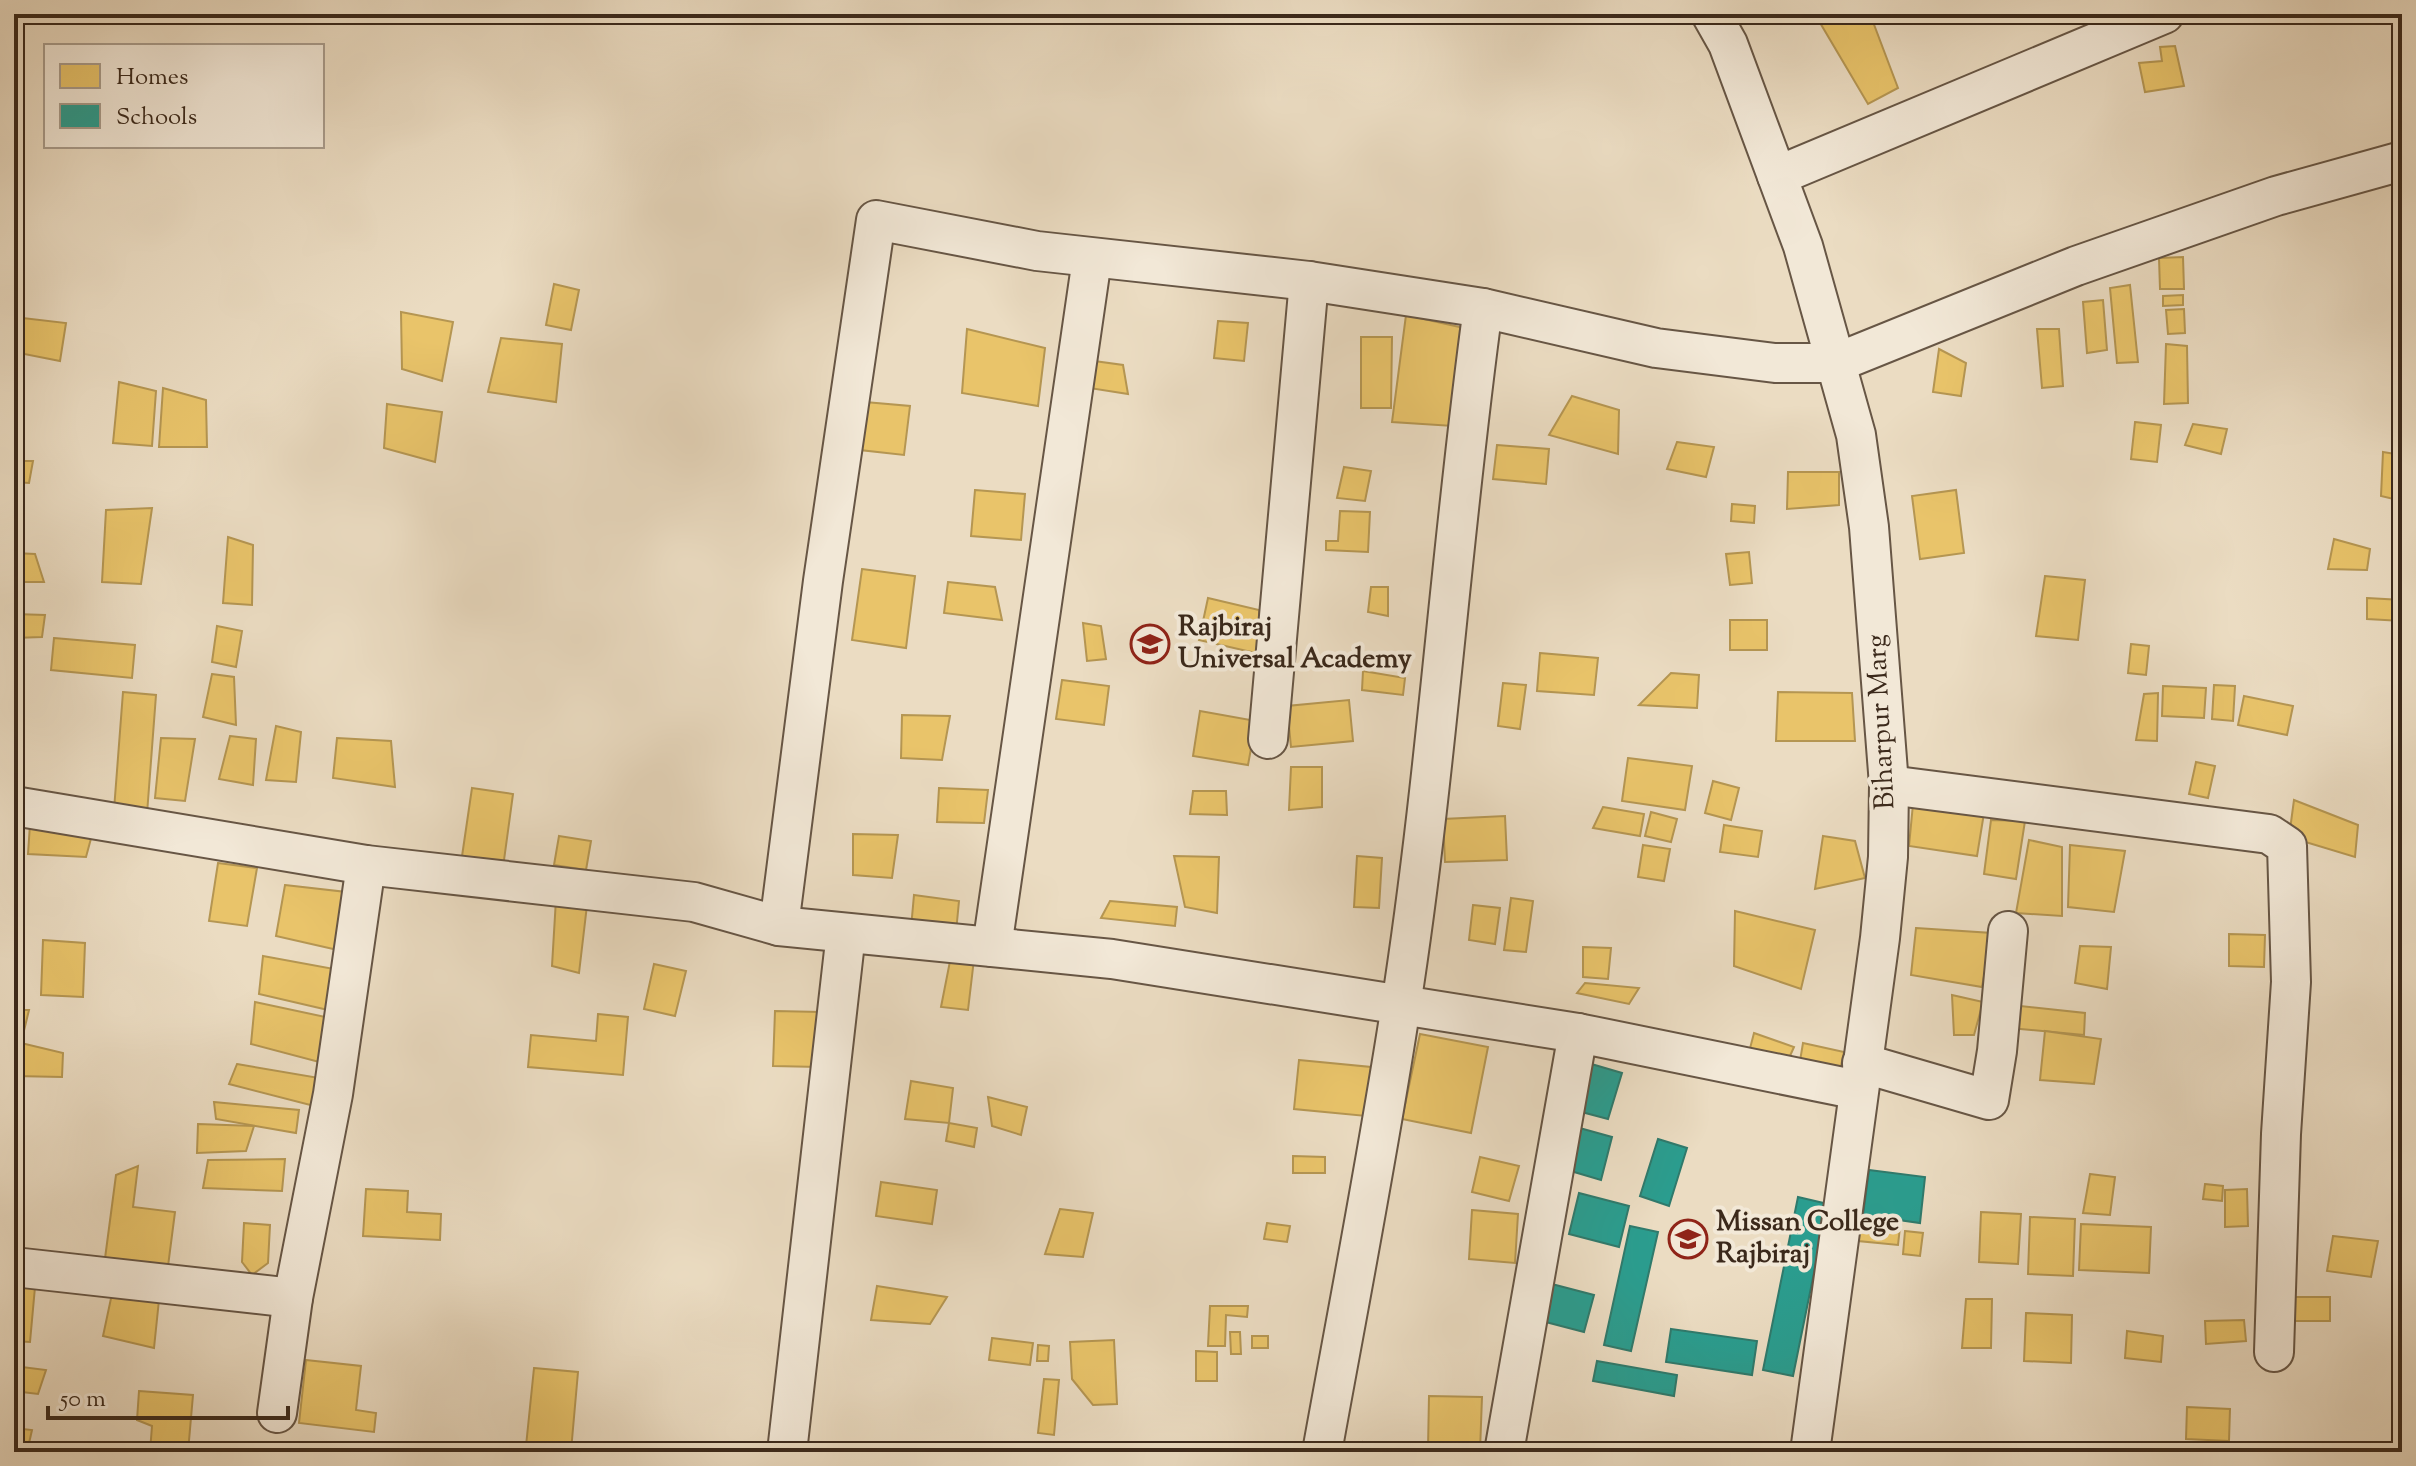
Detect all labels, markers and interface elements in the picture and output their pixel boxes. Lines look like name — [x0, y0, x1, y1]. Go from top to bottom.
legend — [44, 44, 324, 148]
text: Homes — [116, 61, 188, 95]
text: Schools — [116, 101, 197, 135]
place label: Rajbiraj Universal Academy — [1178, 608, 1412, 680]
school or university icon: Rajbiraj Universal Academy — [1129, 623, 1171, 665]
street label: Biharpur Marg — [1857, 633, 1907, 811]
place label: Missan College Rajbiraj — [1716, 1203, 1899, 1275]
school or university icon: Missan College Rajbiraj — [1667, 1218, 1709, 1260]
scale bar — [48, 1370, 288, 1420]
text: 50 m — [58, 1383, 106, 1417]

